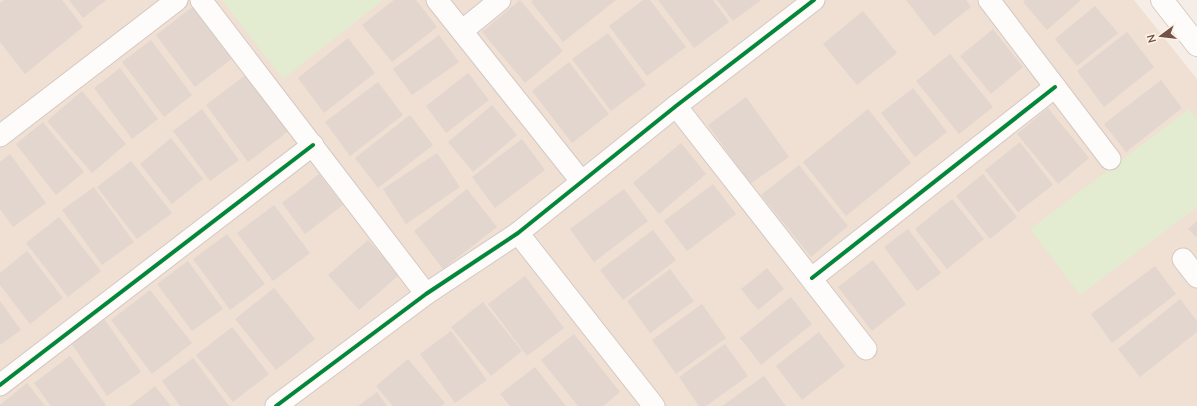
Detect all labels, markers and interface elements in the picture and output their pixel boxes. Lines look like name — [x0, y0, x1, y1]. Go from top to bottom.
north arrow — [1141, 16, 1181, 56]
text: N — [1144, 33, 1160, 44]

